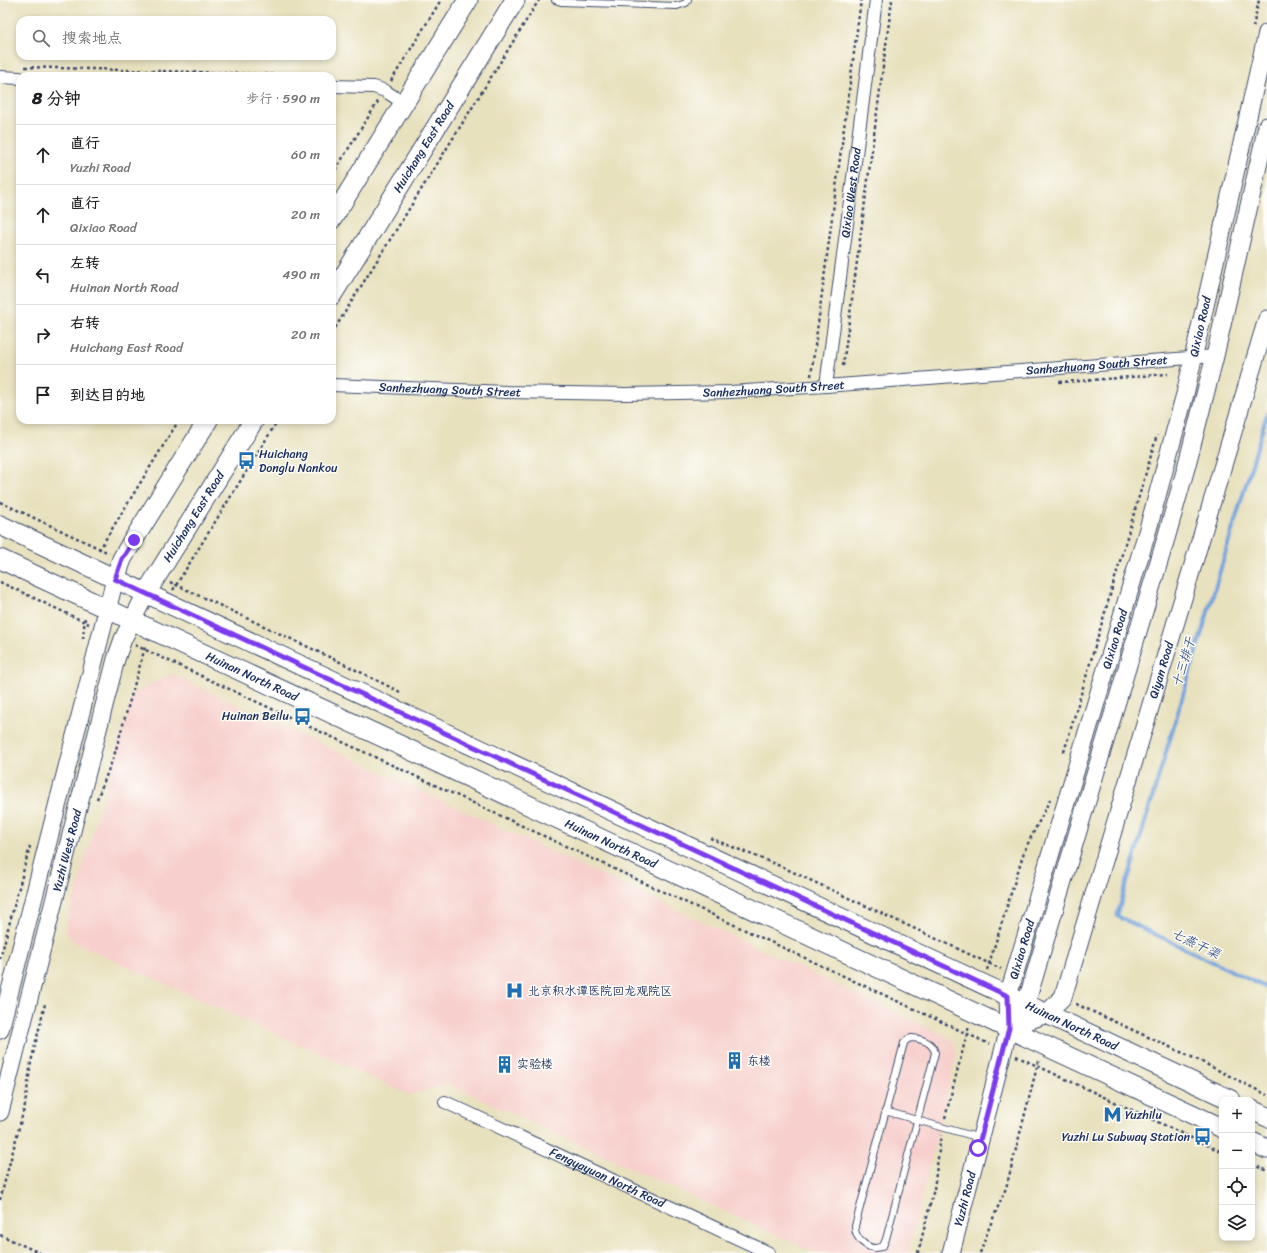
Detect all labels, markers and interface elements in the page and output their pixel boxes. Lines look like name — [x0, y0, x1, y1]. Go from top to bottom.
search box — [16, 16, 336, 60]
text: 搜索地点 — [62, 25, 122, 51]
icon: search — [30, 27, 52, 49]
text: 8 分钟 — [32, 83, 81, 113]
text: 步行 · 590 m — [246, 87, 320, 110]
street label: Huichang East Road — [387, 96, 461, 197]
text: 直行 — [70, 130, 100, 156]
text: 60 m — [291, 143, 320, 166]
icon: ahead — [32, 144, 54, 166]
street label: Qixiao West Road — [834, 146, 868, 239]
text: Yuzhi Road — [70, 156, 130, 179]
text: 直行 — [70, 190, 100, 216]
text: 20 m — [291, 203, 320, 226]
icon: ahead — [32, 204, 54, 226]
text: Qixiao Road — [70, 216, 137, 239]
text: 左转 — [70, 250, 100, 276]
text: 490 m — [282, 263, 320, 286]
icon: left — [32, 264, 54, 286]
text: Huinan North Road — [70, 276, 178, 299]
street label: Qixiao Road — [1183, 293, 1218, 359]
text: 右转 — [70, 310, 100, 336]
text: 20 m — [291, 323, 320, 346]
icon: right — [32, 324, 54, 346]
text: Huichang East Road — [70, 336, 183, 359]
street label: Sanhezhuang South Street — [1025, 349, 1169, 382]
street label: Sanhezhuang South Street — [702, 374, 846, 404]
street label: Sanhezhuang South Street — [378, 376, 521, 403]
text: 到达目的地 — [70, 382, 145, 408]
icon: arrive — [32, 384, 54, 406]
place label: Huichang Donglu Nankou — [259, 443, 338, 479]
bus stop icon: Huichang Donglu Nankou — [236, 451, 256, 471]
street label: Huichang East Road — [157, 465, 231, 567]
route end — [125, 531, 143, 549]
street label: Qixiao Road — [1096, 605, 1135, 672]
water label: 十三排干 — [1165, 633, 1202, 690]
street label: Qiyan Road — [1142, 638, 1181, 701]
street label: Huinan North Road — [202, 645, 303, 708]
place label: Huinan Beilu — [222, 705, 290, 727]
bus stop icon: Huinan Beilu — [292, 706, 312, 726]
street label: Yuzhi West Road — [46, 806, 88, 894]
street label: Huinan North Road — [561, 812, 662, 875]
street label: Qixiao Road — [1003, 915, 1042, 982]
water label: 七燕干渠 — [1167, 922, 1225, 966]
place label: 北京积水谭医院回龙观院区 — [528, 980, 672, 1002]
hospital icon: 北京积水谭医院回龙观院区 — [505, 981, 525, 1001]
street label: Huinan North Road — [1022, 994, 1122, 1057]
place label: 东楼 — [747, 1050, 771, 1072]
building icon: 东楼 — [724, 1051, 744, 1071]
place label: 实验楼 — [517, 1053, 553, 1075]
building icon: 实验楼 — [494, 1054, 514, 1074]
map controls — [1219, 1097, 1255, 1241]
button: + — [1219, 1097, 1255, 1133]
place label: Yuzhilu — [1125, 1104, 1162, 1126]
metro station icon: Yuzhilu — [1102, 1105, 1122, 1125]
place label: Yuzhi Lu Subway Station — [1062, 1126, 1190, 1148]
bus stop icon: Yuzhi Lu Subway Station — [1193, 1127, 1213, 1147]
button: − — [1219, 1133, 1255, 1169]
route start — [969, 1139, 987, 1157]
street label: Fengyayuan North Road — [546, 1141, 669, 1214]
street label: Yuzhi Road — [947, 1168, 983, 1229]
button: locate — [1219, 1169, 1255, 1205]
button: layers — [1219, 1205, 1255, 1241]

